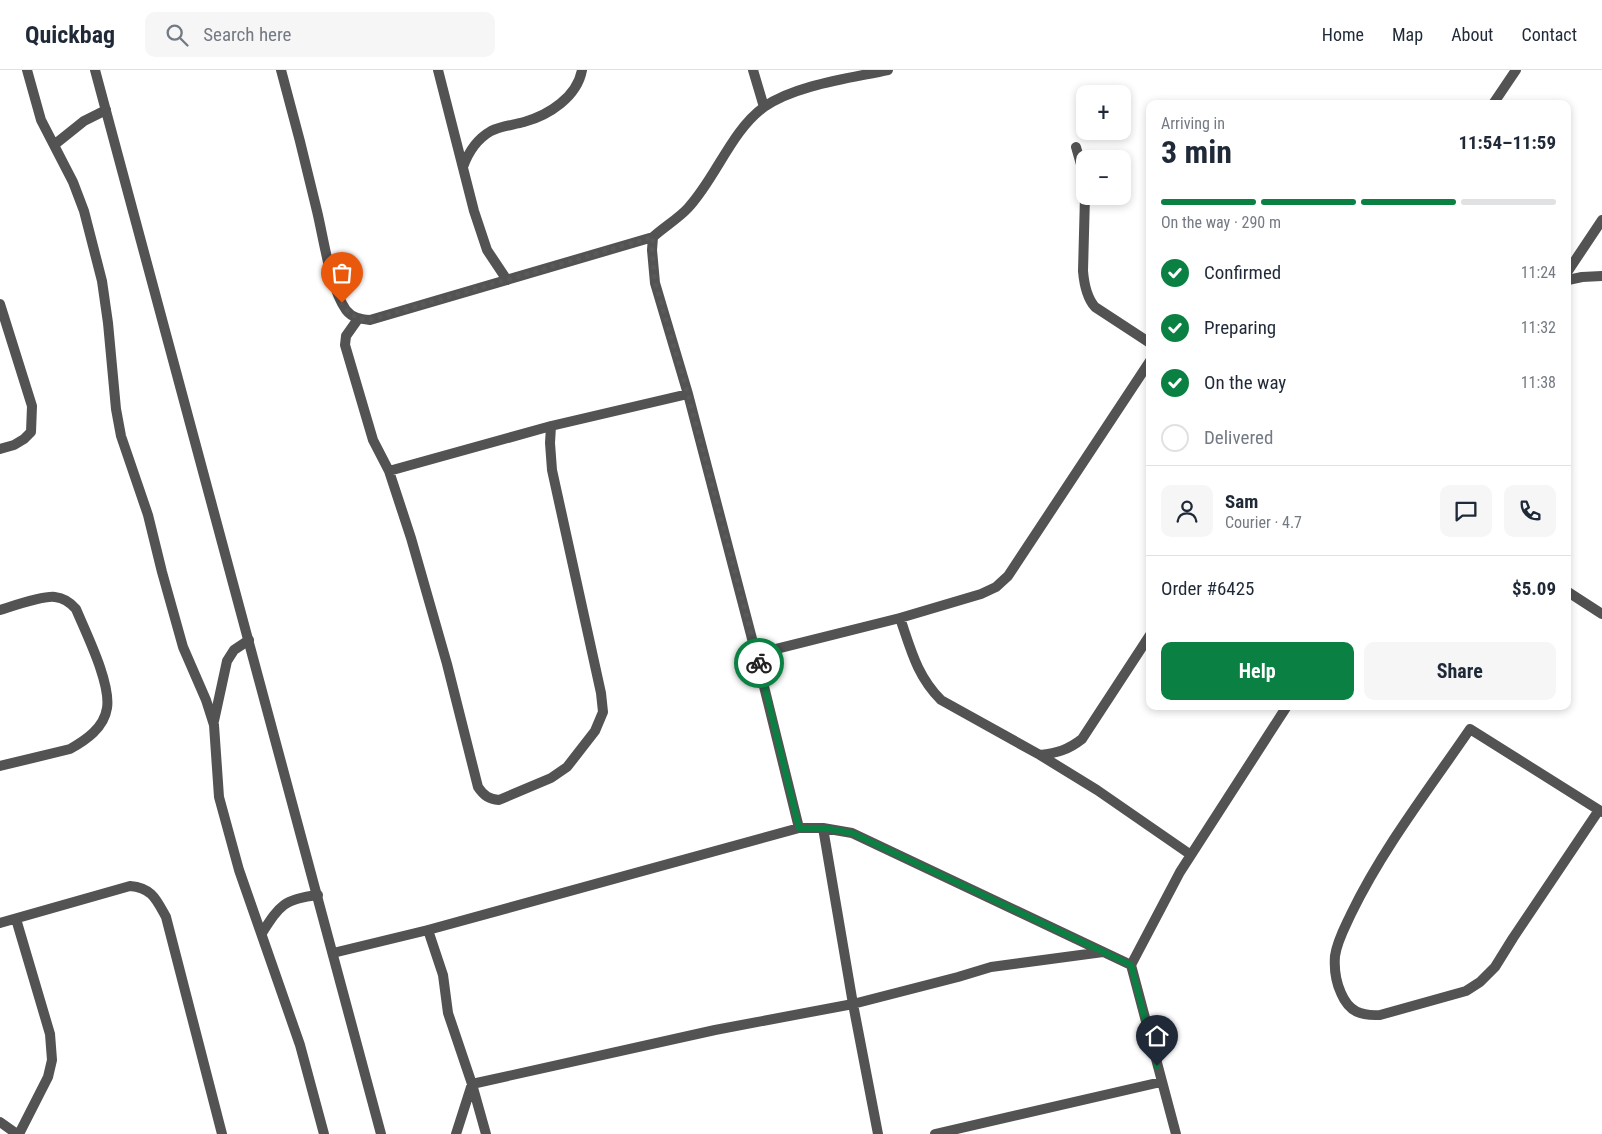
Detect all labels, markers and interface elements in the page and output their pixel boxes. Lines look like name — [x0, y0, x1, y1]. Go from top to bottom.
search box — [145, 12, 495, 57]
text: Quickbag — [25, 21, 115, 49]
icon: search — [163, 21, 191, 49]
text: Search here — [203, 23, 292, 46]
text: Home — [1322, 24, 1364, 45]
text: Map — [1392, 24, 1423, 45]
text: About — [1451, 24, 1493, 45]
text: Contact — [1521, 24, 1577, 45]
map controls — [1076, 85, 1131, 205]
button: + — [1076, 85, 1131, 140]
text: Arriving in — [1161, 114, 1225, 133]
text: 11:54–11:59 — [1458, 131, 1556, 154]
text: 3 min — [1161, 133, 1232, 171]
button: − — [1076, 150, 1131, 205]
text: On the way · 290 m — [1161, 213, 1281, 232]
pin — [321, 252, 363, 303]
icon: bag — [328, 259, 356, 287]
icon: check — [1161, 259, 1189, 287]
text: Confirmed — [1204, 261, 1281, 284]
text: 11:24 — [1521, 263, 1556, 282]
icon: check — [1161, 314, 1189, 342]
text: Preparing — [1204, 316, 1276, 339]
text: 11:32 — [1521, 318, 1556, 337]
icon: check — [1161, 369, 1189, 397]
text: On the way — [1204, 371, 1286, 394]
text: 11:38 — [1521, 373, 1556, 392]
text: Delivered — [1204, 426, 1273, 449]
button: person — [1161, 485, 1213, 537]
button: chat — [1440, 485, 1492, 537]
button: phone — [1504, 485, 1556, 537]
text: Sam — [1225, 490, 1258, 513]
text: Courier · 4.7 — [1225, 513, 1302, 532]
text: Order #6425 — [1161, 577, 1254, 600]
text: $5.09 — [1512, 577, 1556, 600]
courier — [734, 638, 784, 688]
button: Help — [1161, 642, 1354, 700]
button: Share — [1364, 642, 1556, 700]
icon: bike — [745, 649, 773, 677]
pin — [1136, 1015, 1178, 1066]
icon: home — [1143, 1022, 1171, 1050]

